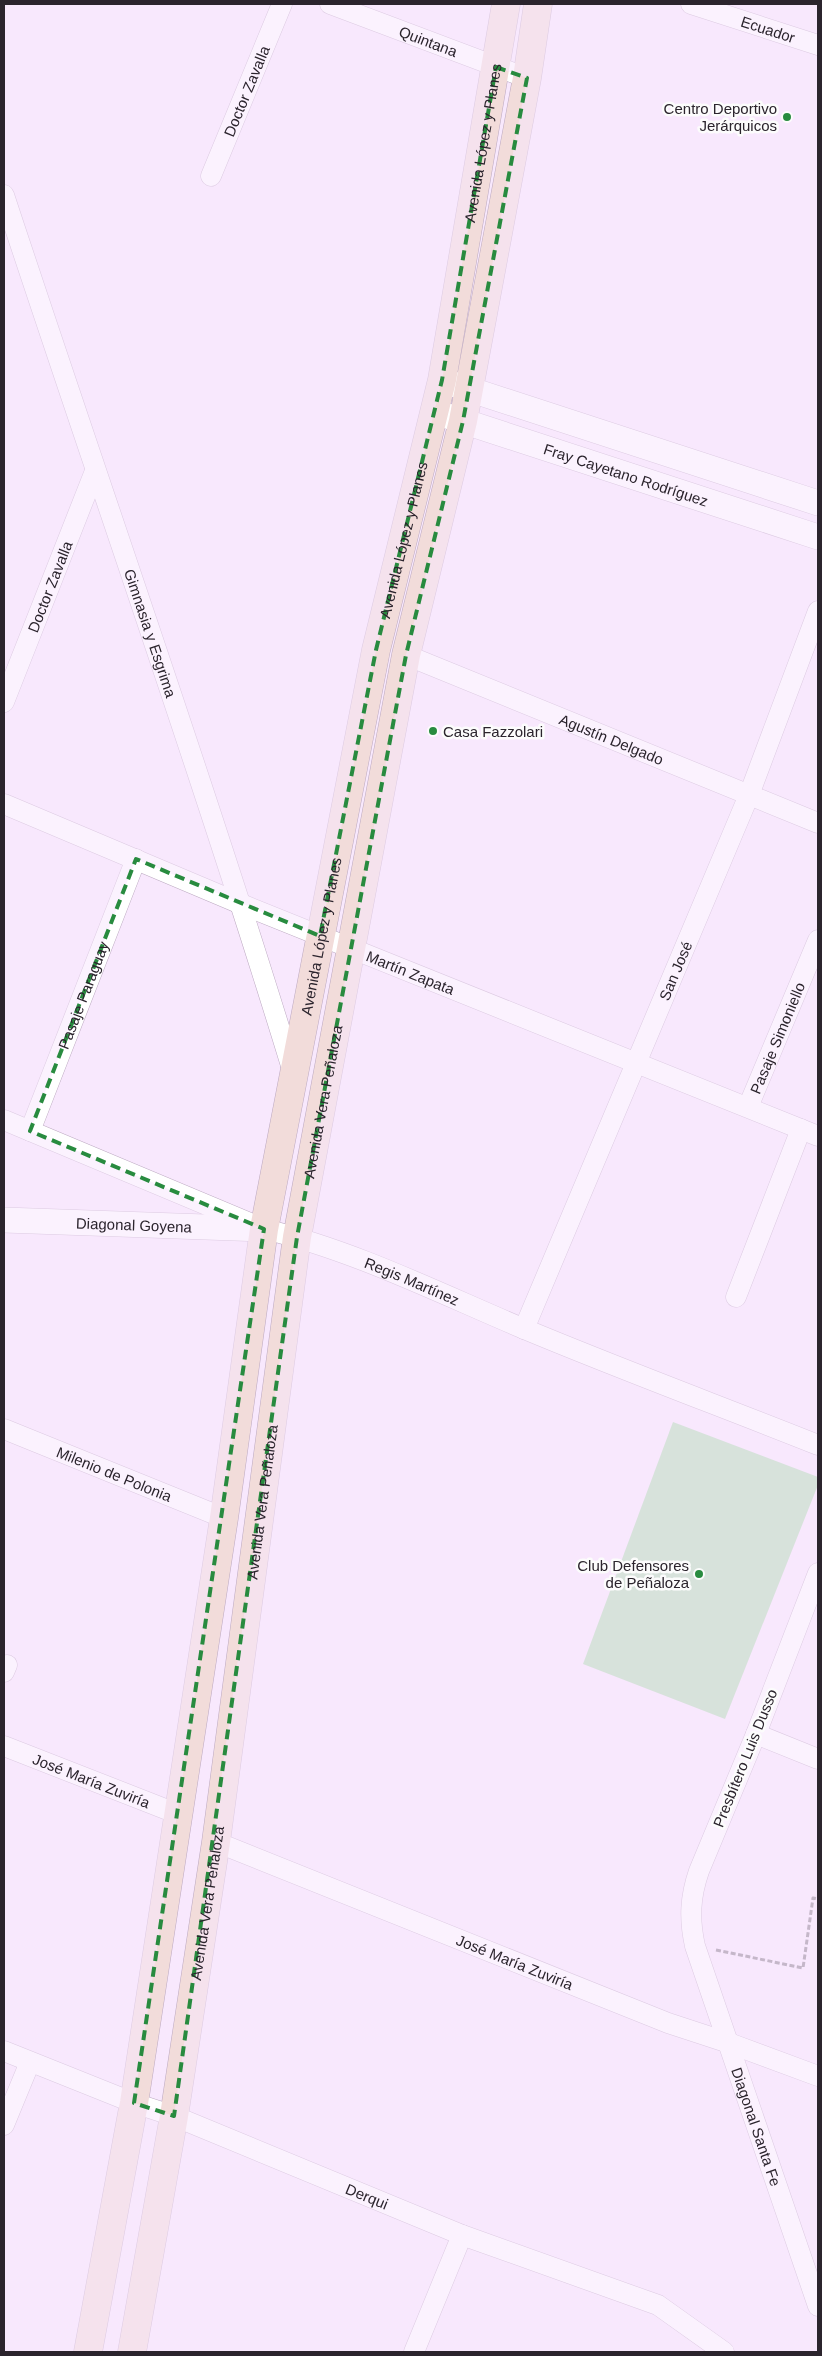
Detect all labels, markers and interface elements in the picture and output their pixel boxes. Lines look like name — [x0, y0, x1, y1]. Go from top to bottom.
street label: Ecuador — [739, 12, 797, 46]
street label: Quintana — [397, 22, 460, 60]
street label: Doctor Zavalla — [220, 42, 273, 139]
street label: Avenida López y Planes — [460, 62, 504, 224]
place label: Centro Deportivo Jerárquicos — [664, 100, 777, 134]
marker: Centro Deportivo Jerárquicos — [781, 111, 793, 123]
street label: Fray Cayetano Rodríguez — [542, 440, 710, 509]
street label: Avenida López y Planes — [376, 460, 430, 620]
street label: Doctor Zavalla — [24, 538, 75, 635]
street label: Gimnasia y Esgrima — [121, 567, 180, 700]
street label: Agustín Delgado — [557, 710, 666, 768]
place label: Casa Fazzolari — [443, 723, 543, 740]
marker: Casa Fazzolari — [427, 725, 439, 737]
street label: Avenida López y Planes — [297, 856, 344, 1017]
street label: Pasaje Paraguay — [54, 938, 112, 1051]
street label: San José — [655, 938, 695, 1003]
street label: Martín Zapata — [364, 947, 458, 998]
street label: Pasaje Simoniello — [746, 980, 808, 1096]
street label: Avenida Vera Peñaloza — [300, 1023, 345, 1180]
street label: Diagonal Goyena — [76, 1214, 193, 1235]
street label: Regis Martínez — [362, 1253, 462, 1308]
street label: Avenida Vera Peñaloza — [243, 1423, 280, 1580]
street label: Milenio de Polonia — [54, 1443, 175, 1505]
place label: Club Defensores de Peñaloza — [577, 1557, 690, 1591]
marker: Club Defensores de Peñaloza — [693, 1568, 705, 1580]
street label: Presbítero Luis Dusso — [709, 1686, 781, 1830]
street label: José María Zuviría — [31, 1750, 153, 1811]
street label: Avenida Vera Peñaloza — [186, 1824, 227, 1981]
street label: José María Zuviría — [454, 1931, 576, 1993]
street label: Diagonal Santa Fe — [729, 2065, 785, 2188]
street label: Derqui — [343, 2179, 391, 2212]

